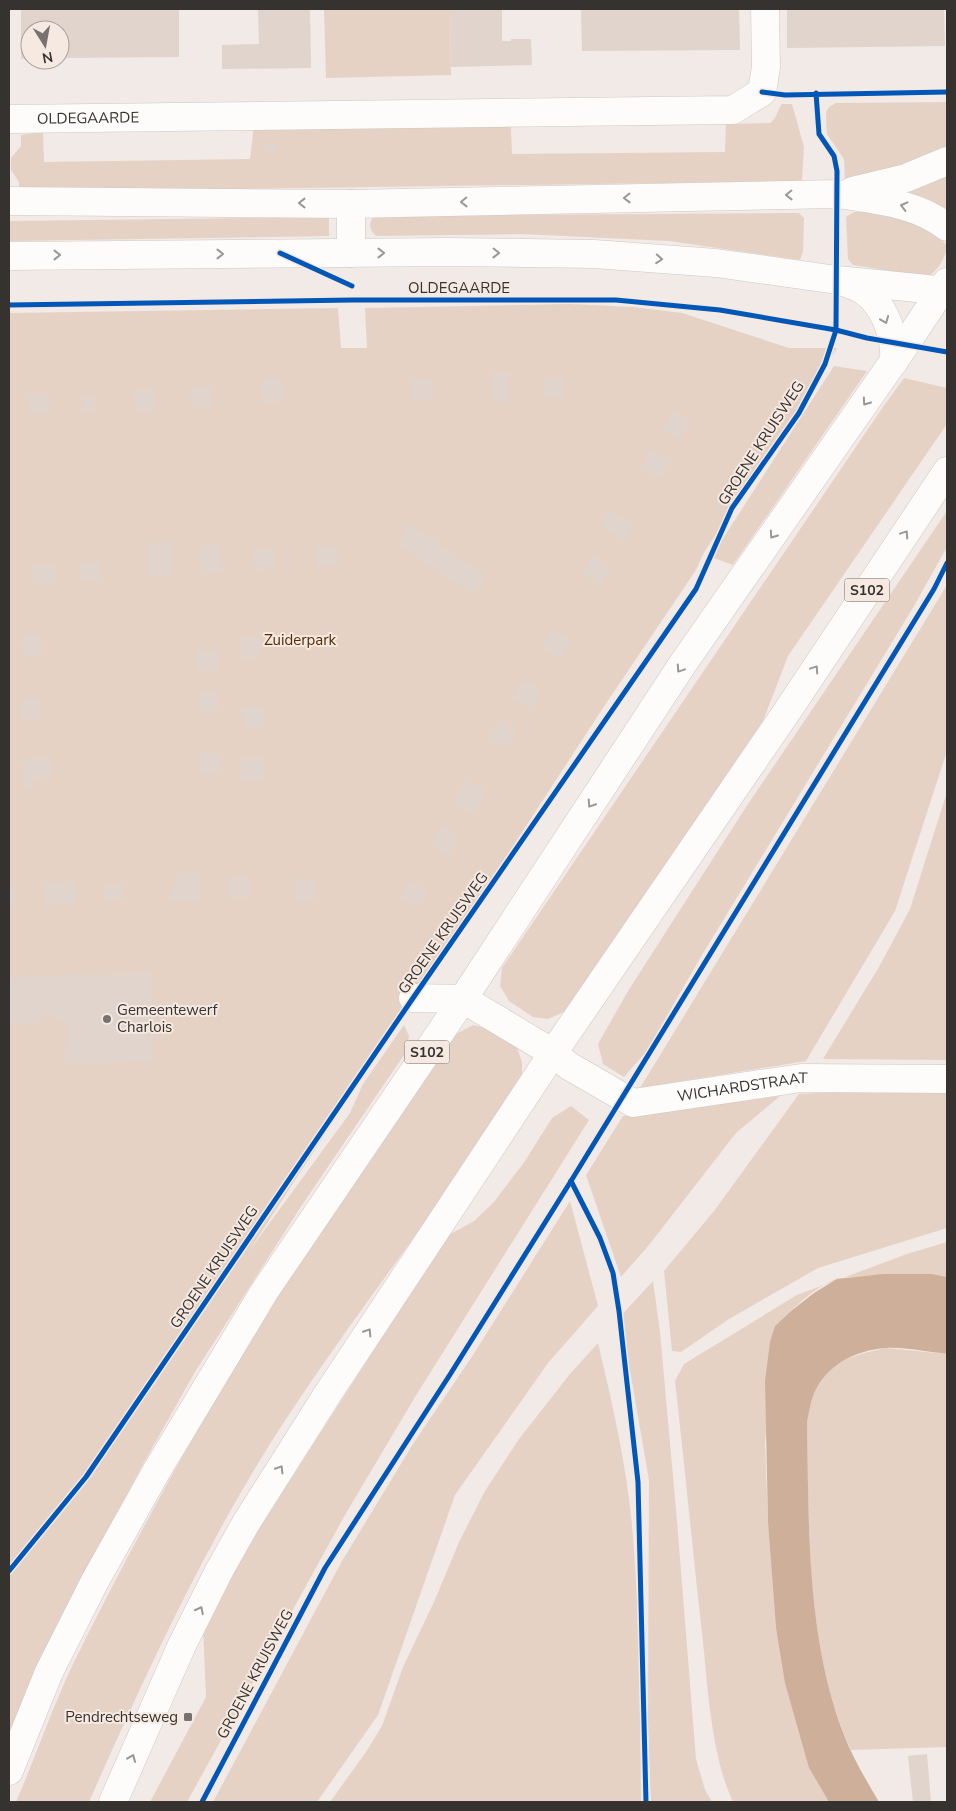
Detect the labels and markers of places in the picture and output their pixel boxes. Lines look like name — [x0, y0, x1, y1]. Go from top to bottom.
place label: Gemeentewerf Charlois — [117, 1000, 219, 1037]
marker: Gemeentewerf Charlois — [101, 1013, 113, 1025]
place label: Pendrechtseweg — [65, 1707, 178, 1727]
marker: Pendrechtseweg — [182, 1711, 194, 1723]

